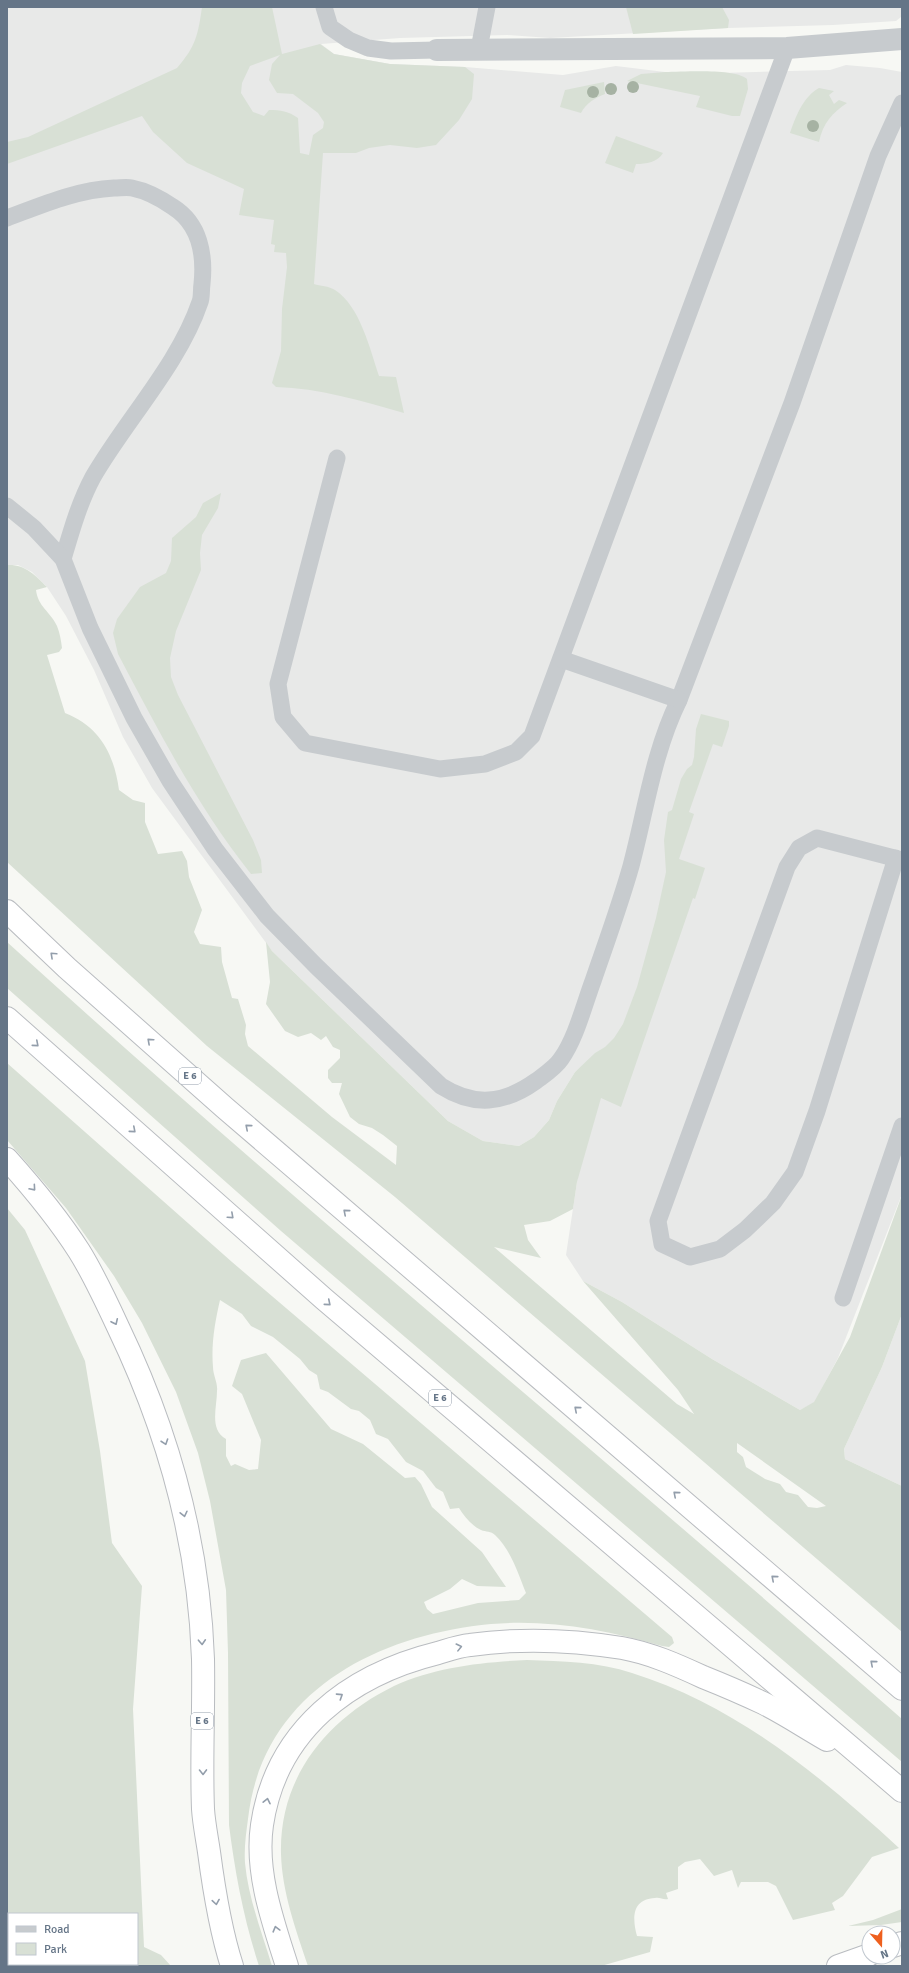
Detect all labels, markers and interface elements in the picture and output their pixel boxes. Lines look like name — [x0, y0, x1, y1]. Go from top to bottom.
one-way arrow — [50, 952, 58, 960]
one-way arrow — [31, 1039, 39, 1047]
one-way arrow — [147, 1039, 155, 1046]
road number: E 6 — [179, 1068, 201, 1084]
one-way arrow — [129, 1125, 136, 1132]
one-way arrow — [245, 1125, 252, 1132]
one-way arrow — [28, 1184, 35, 1191]
one-way arrow — [344, 1210, 351, 1217]
one-way arrow — [226, 1212, 233, 1219]
one-way arrow — [323, 1298, 331, 1305]
one-way arrow — [110, 1317, 118, 1325]
road number: E 6 — [429, 1390, 451, 1406]
one-way arrow — [574, 1407, 581, 1414]
one-way arrow — [161, 1438, 169, 1445]
one-way arrow — [673, 1491, 680, 1498]
one-way arrow — [180, 1511, 188, 1517]
one-way arrow — [771, 1576, 779, 1583]
one-way arrow — [197, 1639, 206, 1645]
one-way arrow — [456, 1644, 462, 1652]
one-way arrow — [870, 1661, 877, 1668]
one-way arrow — [336, 1693, 343, 1701]
road number: E 6 — [191, 1713, 213, 1729]
one-way arrow — [199, 1769, 207, 1775]
one-way arrow — [263, 1798, 271, 1804]
one-way arrow — [211, 1898, 220, 1905]
legend — [8, 1913, 138, 1965]
text: Road — [44, 1922, 70, 1937]
one-way arrow — [272, 1925, 280, 1932]
north arrow — [861, 1925, 901, 1965]
text: Park — [44, 1942, 67, 1957]
text: N — [878, 1947, 890, 1961]

